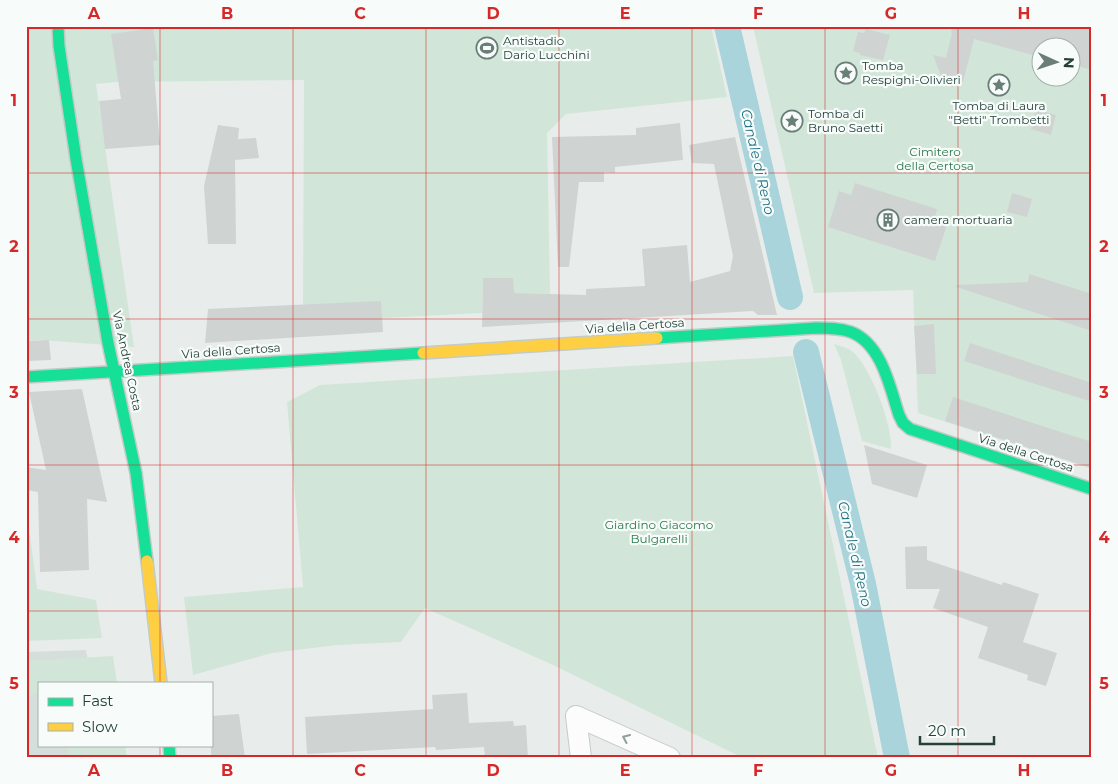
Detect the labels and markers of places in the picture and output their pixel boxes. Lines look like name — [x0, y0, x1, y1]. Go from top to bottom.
place label: Antistadio Dario Lucchini — [503, 33, 590, 62]
sports icon: Antistadio Dario Lucchini — [475, 36, 499, 60]
place label: Tomba Respighi-Olivieri — [862, 58, 961, 87]
place icon: Tomba Respighi-Olivieri — [834, 61, 858, 85]
place icon: Tomba di Laura "Betti" Trombetti — [987, 73, 1011, 97]
place label: Tomba di Laura "Betti" Trombetti — [948, 98, 1050, 127]
place label: Tomba di Bruno Saetti — [808, 106, 883, 135]
place icon: Tomba di Bruno Saetti — [780, 109, 804, 133]
building icon: camera mortuaria — [876, 208, 900, 232]
place label: camera mortuaria — [904, 212, 1013, 227]

